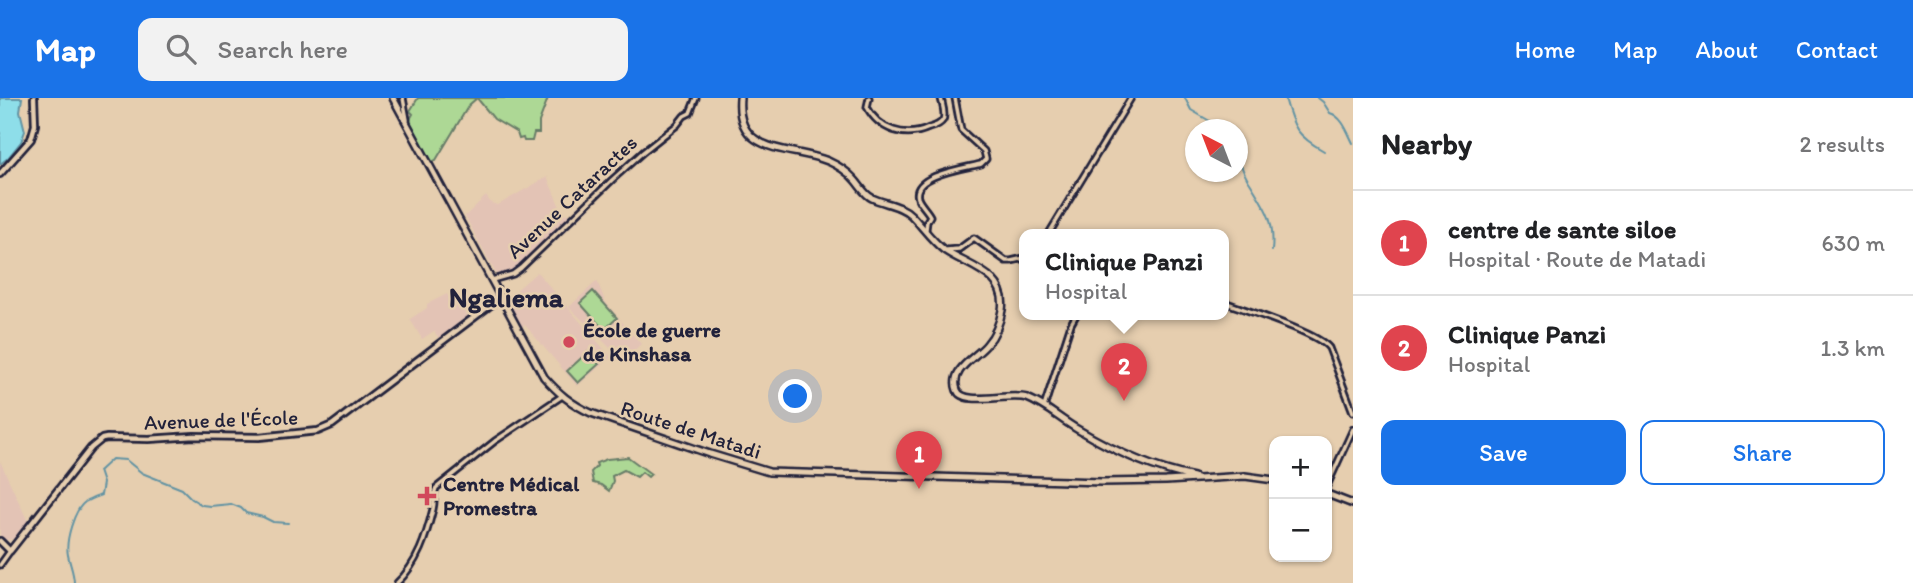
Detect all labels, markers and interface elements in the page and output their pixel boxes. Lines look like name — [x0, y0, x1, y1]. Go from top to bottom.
search box — [138, 18, 628, 81]
text: Map — [35, 30, 96, 69]
icon: search — [162, 30, 200, 68]
text: Search here — [218, 33, 348, 65]
text: Home — [1515, 35, 1575, 64]
text: Map — [1613, 35, 1657, 64]
text: About — [1695, 35, 1758, 64]
text: Contact — [1796, 35, 1878, 64]
north arrow — [1185, 119, 1248, 182]
text: Nearby — [1381, 125, 1472, 162]
street label: Avenue Cataractes — [501, 130, 642, 263]
text: 2 results — [1799, 130, 1885, 158]
text: centre de sante siloe — [1448, 213, 1676, 245]
popup — [1019, 229, 1229, 320]
text: 1 — [1399, 229, 1409, 257]
text: 630 m — [1822, 229, 1885, 257]
text: Clinique Panzi — [1045, 245, 1203, 277]
text: Hospital · Route de Matadi — [1448, 245, 1706, 273]
text: Hospital — [1045, 277, 1127, 305]
district label: Ngaliema — [449, 280, 564, 314]
place label: École de guerre de Kinshasa — [583, 317, 721, 366]
text: Clinique Panzi — [1448, 318, 1606, 350]
marker: École de guerre de Kinshasa — [561, 334, 577, 350]
text: 2 — [1398, 334, 1410, 362]
text: 1.3 km — [1821, 334, 1885, 362]
pin: 2 — [1101, 343, 1147, 401]
text: Hospital — [1448, 350, 1530, 378]
your location — [778, 379, 812, 413]
street label: Route de Matadi — [618, 395, 764, 464]
street label: Avenue de l'École — [143, 404, 299, 435]
button: Save — [1381, 420, 1626, 485]
button: Share — [1640, 420, 1885, 485]
pin: 1 — [896, 431, 942, 489]
map controls — [1269, 436, 1332, 562]
button: + — [1269, 436, 1332, 499]
place label: Centre Médical Promestra — [443, 471, 580, 520]
marker: Centre Médical Promestra — [417, 486, 437, 506]
button: − — [1269, 499, 1332, 562]

